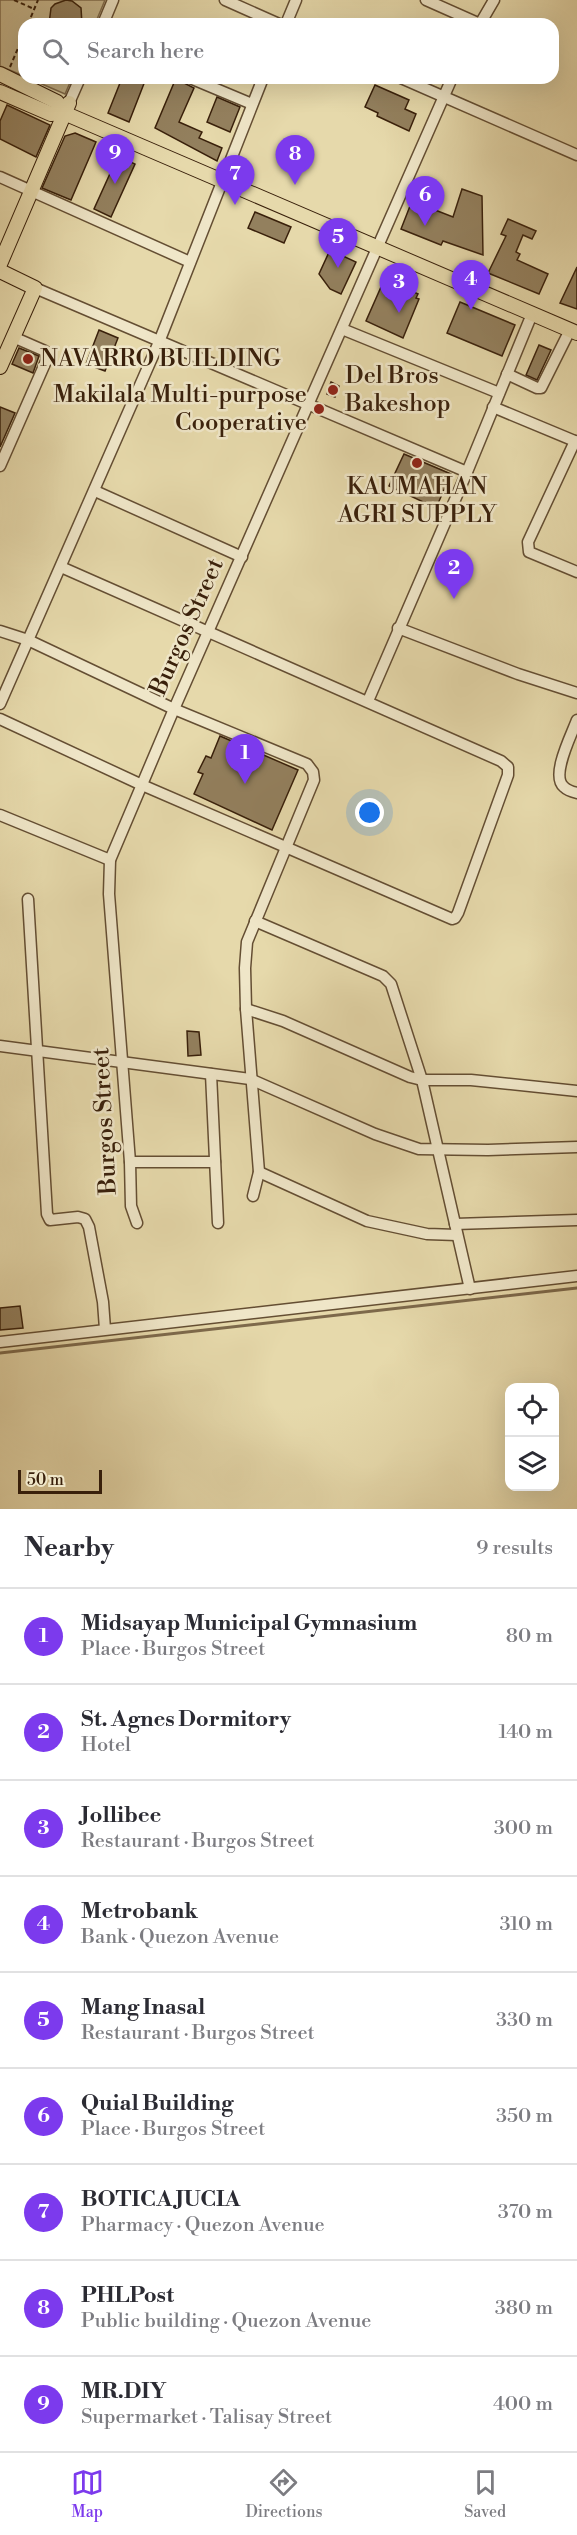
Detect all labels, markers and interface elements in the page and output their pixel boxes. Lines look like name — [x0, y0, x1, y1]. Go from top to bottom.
search box — [18, 18, 559, 84]
icon: search — [39, 35, 72, 68]
text: Search here — [87, 38, 204, 65]
pin: 9 — [96, 134, 134, 184]
pin: 8 — [276, 136, 314, 185]
pin: 7 — [216, 156, 254, 205]
pin: 6 — [406, 176, 444, 226]
pin: 5 — [318, 218, 358, 268]
pin: 4 — [452, 260, 490, 310]
pin: 3 — [380, 264, 418, 313]
place label: NAVARRO BUILDING — [40, 344, 281, 374]
marker: NAVARRO BUILDING — [21, 352, 35, 366]
place label: Del Bros Bakeshop — [344, 361, 451, 419]
place label: Makilala Multi-purpose Cooperative — [53, 380, 307, 438]
marker: Del Bros Bakeshop — [326, 383, 340, 397]
marker: Makilala Multi-purpose Cooperative — [312, 402, 326, 416]
marker: KAUMAHAN AGRI SUPPLY — [410, 456, 424, 470]
place label: KAUMAHAN AGRI SUPPLY — [337, 472, 497, 530]
pin: 2 — [434, 550, 474, 599]
street label: Burgos Street — [143, 553, 231, 701]
pin: 1 — [226, 734, 264, 784]
your location — [355, 798, 384, 827]
street label: Burgos Street — [86, 1046, 124, 1196]
map controls — [505, 1383, 559, 1491]
button: locate — [505, 1383, 559, 1437]
button: layers — [505, 1437, 559, 1491]
scale bar — [18, 1467, 102, 1494]
text: 50 m — [27, 1470, 64, 1490]
text: Nearby — [24, 1532, 114, 1564]
text: 9 results — [476, 1536, 553, 1561]
text: Midsayap Municipal Gymnasium — [81, 1610, 417, 1637]
text: 1 — [39, 1624, 48, 1649]
text: 80 m — [506, 1624, 553, 1649]
text: Place · Burgos Street — [81, 1637, 265, 1662]
text: St. Agnes Dormitory — [81, 1706, 291, 1733]
text: 2 — [37, 1720, 50, 1745]
text: 140 m — [498, 1720, 553, 1745]
text: Hotel — [81, 1733, 131, 1758]
text: Jollibee — [81, 1802, 161, 1829]
text: 3 — [37, 1816, 50, 1841]
text: 300 m — [494, 1816, 553, 1841]
text: Restaurant · Burgos Street — [81, 1829, 315, 1854]
text: Metrobank — [81, 1898, 198, 1925]
text: 4 — [37, 1912, 50, 1937]
text: 310 m — [500, 1912, 553, 1937]
text: Bank · Quezon Avenue — [81, 1925, 279, 1950]
text: Mang Inasal — [81, 1994, 205, 2021]
text: 5 — [37, 2008, 50, 2033]
text: 330 m — [496, 2008, 553, 2033]
text: Restaurant · Burgos Street — [81, 2021, 315, 2046]
text: Quial Building — [81, 2090, 233, 2117]
text: 6 — [37, 2104, 50, 2129]
text: 350 m — [496, 2104, 553, 2129]
text: Place · Burgos Street — [81, 2117, 265, 2142]
text: BOTICA JUCIA — [81, 2186, 240, 2213]
text: 7 — [38, 2200, 49, 2225]
text: 370 m — [498, 2200, 553, 2225]
text: Pharmacy · Quezon Avenue — [81, 2213, 325, 2238]
text: PHLPost — [81, 2282, 174, 2309]
text: 8 — [37, 2296, 50, 2321]
text: 380 m — [495, 2296, 553, 2321]
text: Public building · Quezon Avenue — [81, 2309, 371, 2334]
text: MR.DIY — [81, 2378, 167, 2405]
text: 9 — [37, 2392, 50, 2417]
text: 400 m — [493, 2392, 553, 2417]
text: Supermarket · Talisay Street — [81, 2405, 332, 2430]
tab: Map — [71, 2466, 104, 2522]
tab: Directions — [245, 2466, 323, 2522]
tab: Saved — [464, 2466, 506, 2522]

